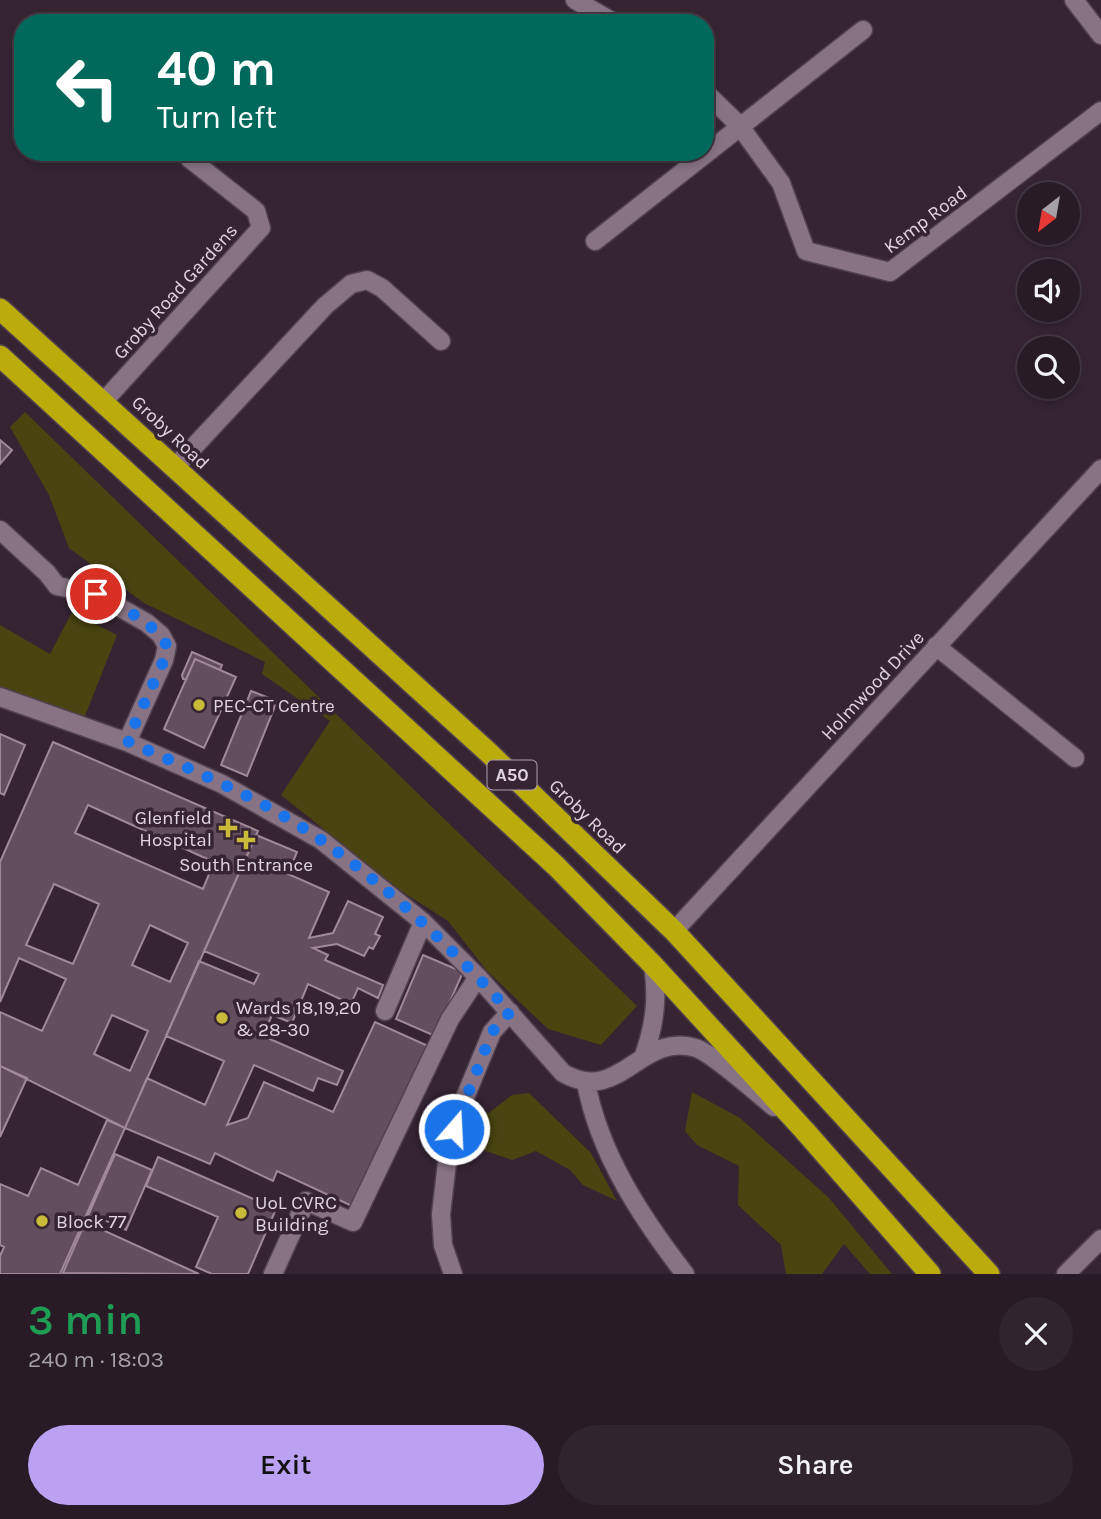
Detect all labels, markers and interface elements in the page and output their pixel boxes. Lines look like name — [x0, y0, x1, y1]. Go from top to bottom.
text: 40 m — [157, 40, 276, 97]
icon: left — [42, 42, 133, 133]
text: Turn left — [157, 99, 277, 136]
street label: Kemp Road — [880, 181, 972, 258]
north arrow — [1017, 182, 1080, 245]
map controls — [1017, 182, 1080, 399]
street label: Groby Road Gardens — [109, 220, 242, 364]
button: sound — [1017, 259, 1080, 322]
button: search — [1017, 336, 1080, 399]
street label: Groby Road — [127, 391, 214, 474]
pin — [66, 564, 126, 624]
icon: arrive — [77, 575, 115, 613]
street label: Holmwood Drive — [817, 627, 929, 745]
place label: PEC-CT Centre — [213, 695, 335, 717]
marker: PEC-CT Centre — [191, 697, 207, 713]
road number: A50 — [488, 760, 536, 790]
street label: Groby Road — [544, 775, 630, 859]
place label: Glenfield Hospital — [135, 807, 212, 851]
marker: Glenfield Hospital — [218, 818, 238, 838]
marker: South Entrance — [236, 830, 256, 850]
place label: South Entrance — [179, 854, 313, 876]
place label: Wards 18,19,20 & 28-30 — [236, 997, 361, 1041]
marker: Wards 18,19,20 & 28-30 — [214, 1010, 230, 1026]
position arrow — [417, 1092, 491, 1166]
place label: UoL CVRC Building — [255, 1192, 337, 1236]
marker: UoL CVRC Building — [233, 1205, 249, 1221]
place label: Block 77 — [56, 1211, 126, 1233]
marker: Block 77 — [34, 1213, 50, 1229]
text: 3 min — [28, 1295, 143, 1345]
button: close — [999, 1297, 1073, 1371]
text: 240 m · 18:03 — [28, 1346, 164, 1373]
button: Exit — [28, 1425, 544, 1505]
button: Share — [558, 1425, 1073, 1505]

